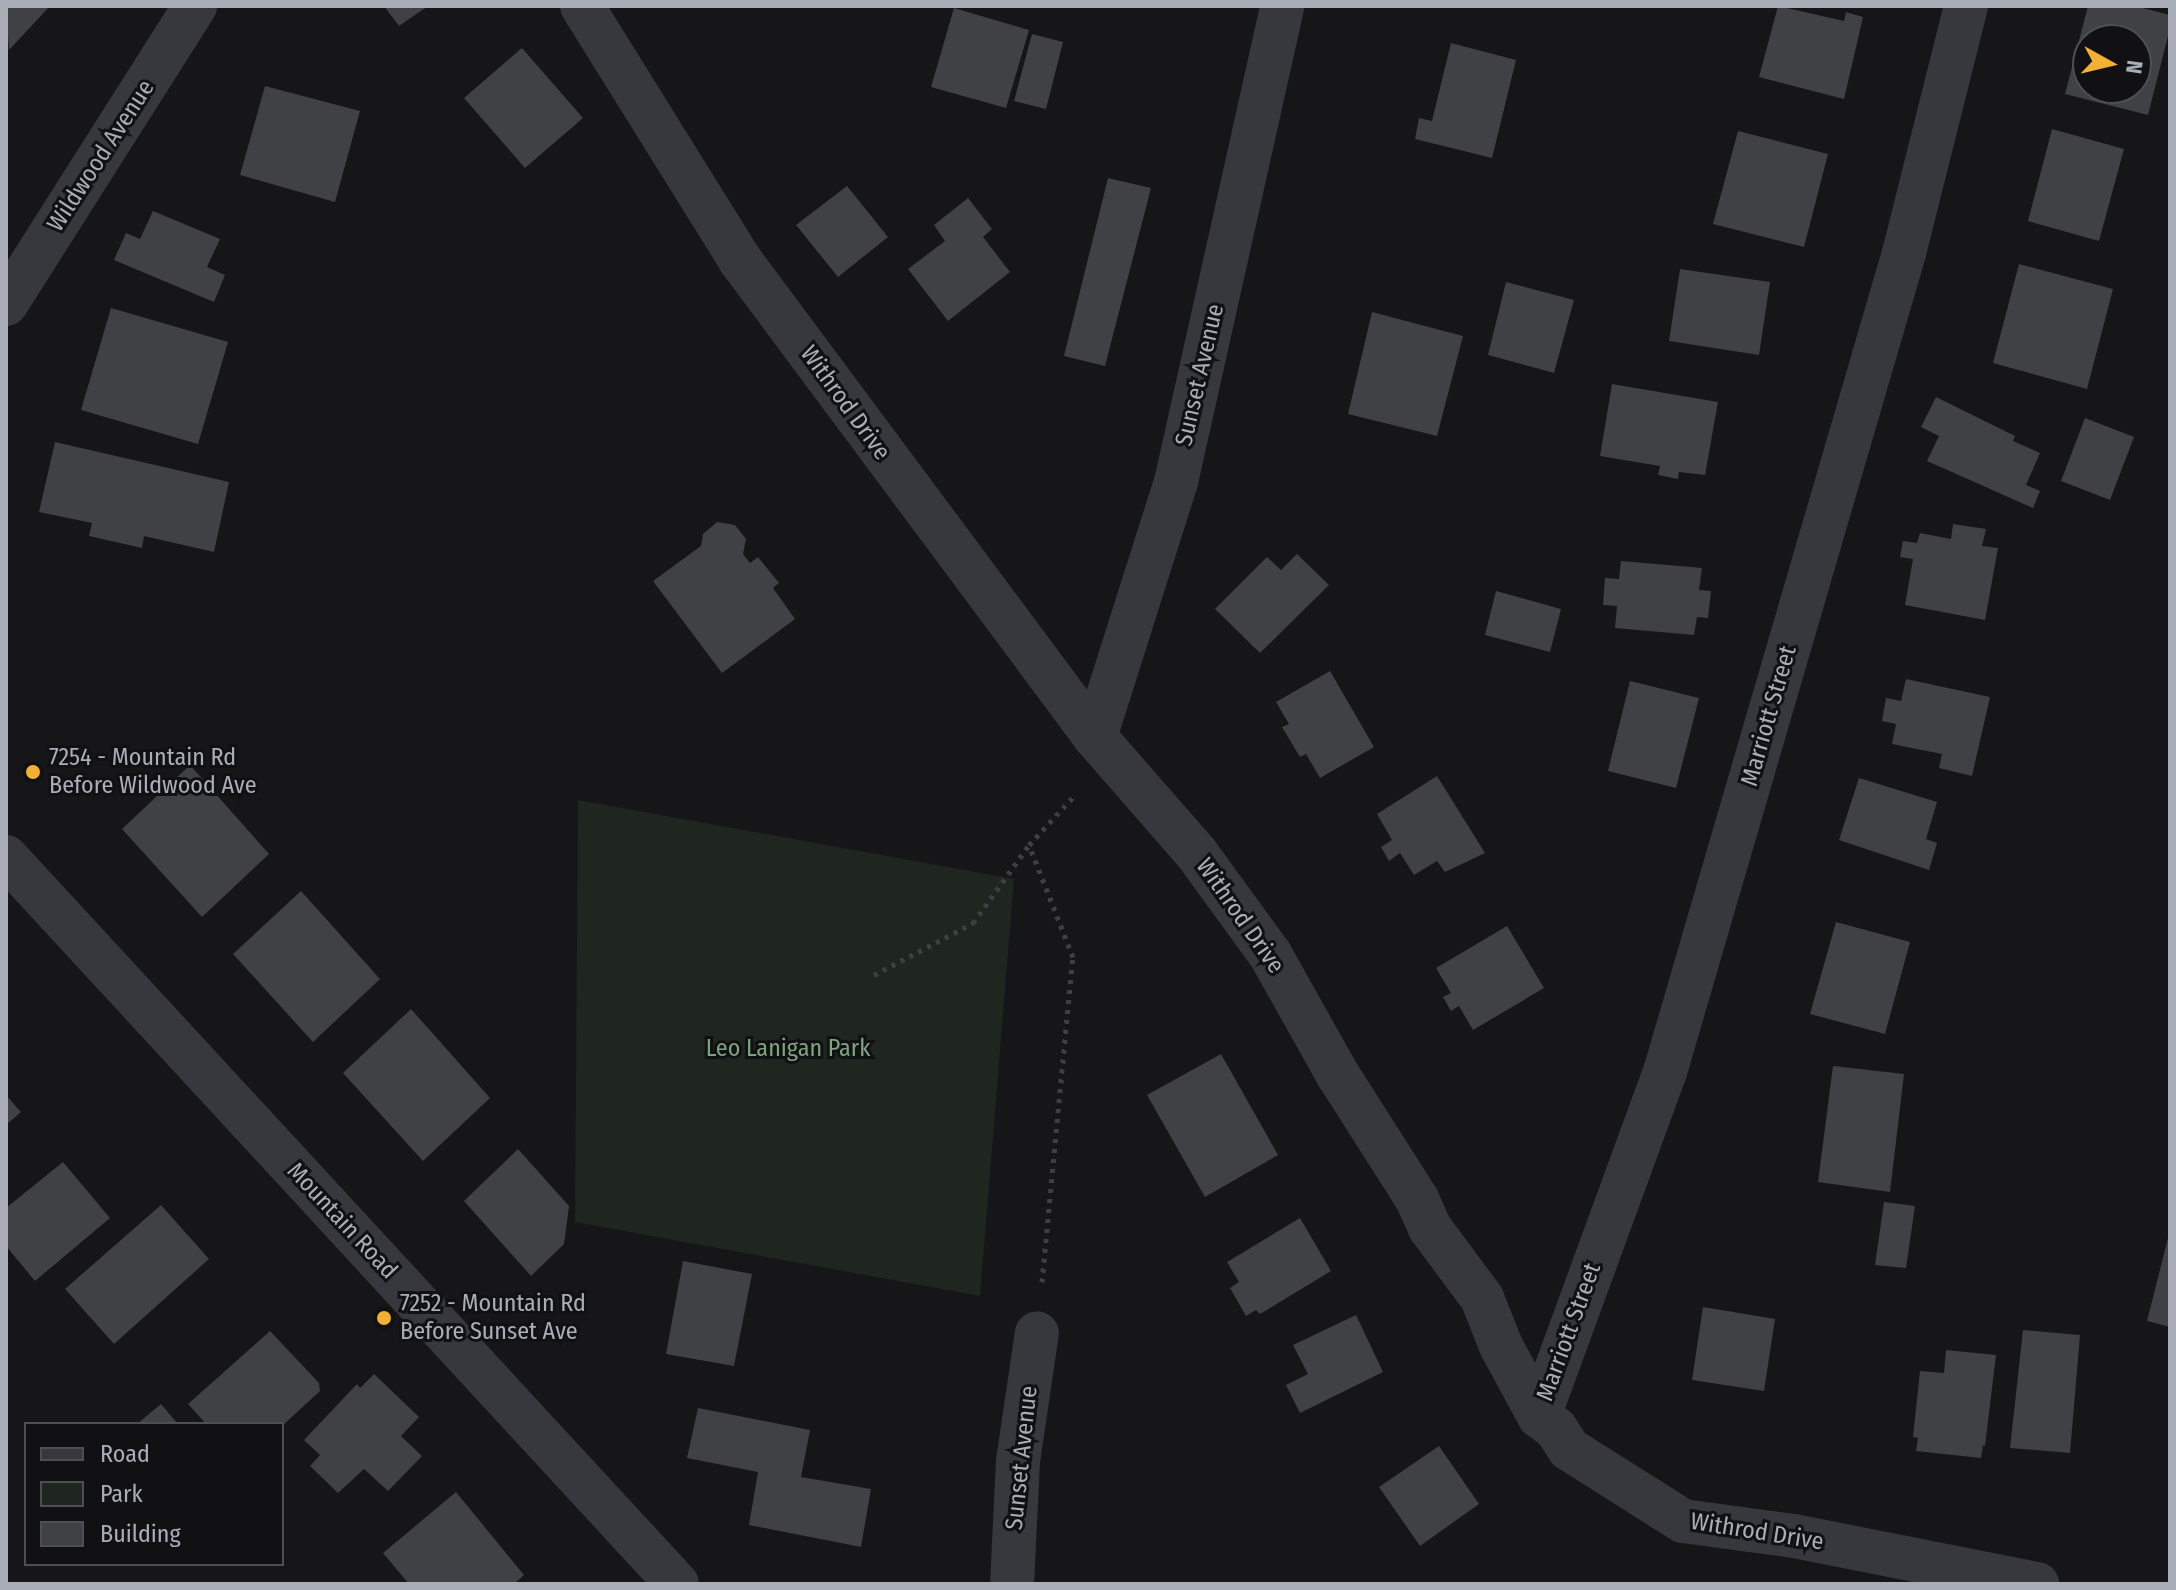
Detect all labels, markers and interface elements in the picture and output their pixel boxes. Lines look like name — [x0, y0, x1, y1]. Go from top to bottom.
north arrow — [2072, 24, 2152, 104]
text: N — [2120, 59, 2149, 76]
street label: Wildwood Avenue — [41, 75, 161, 237]
street label: Sunset Avenue — [1170, 301, 1230, 449]
street label: Withrod Drive — [794, 340, 896, 466]
street label: Marriott Street — [1735, 643, 1803, 789]
place label: 7254 - Mountain Rd Before Wildwood Ave — [49, 744, 257, 800]
marker: 7254 - Mountain Rd Before Wildwood Ave — [24, 763, 42, 781]
street label: Withrod Drive — [1190, 853, 1290, 979]
park label: Leo Lanigan Park — [706, 1035, 870, 1063]
street label: Mountain Road — [281, 1157, 403, 1285]
street label: Marriott Street — [1531, 1259, 1607, 1405]
place label: 7252 - Mountain Rd Before Sunset Ave — [400, 1290, 586, 1346]
marker: 7252 - Mountain Rd Before Sunset Ave — [375, 1309, 393, 1327]
street label: Sunset Avenue — [1000, 1384, 1044, 1532]
legend — [24, 1422, 284, 1566]
text: Road — [100, 1440, 150, 1468]
text: Park — [100, 1480, 143, 1508]
street label: Withrod Drive — [1688, 1507, 1826, 1557]
text: Building — [100, 1520, 181, 1548]

